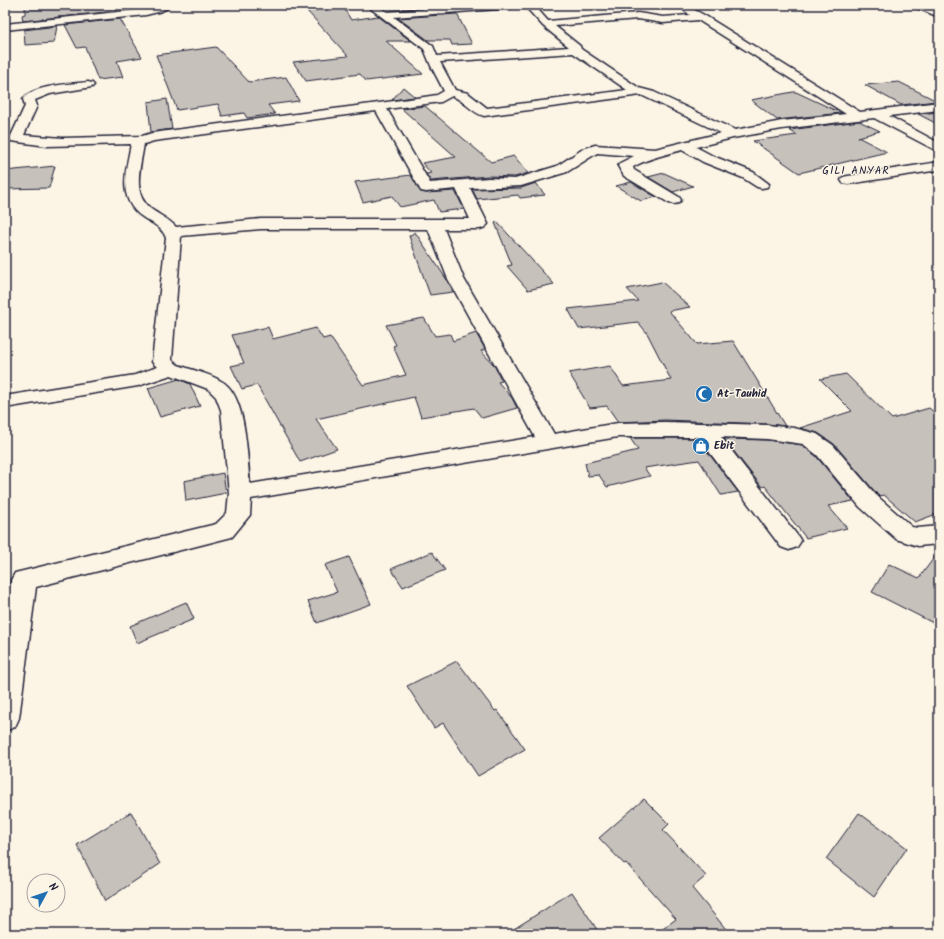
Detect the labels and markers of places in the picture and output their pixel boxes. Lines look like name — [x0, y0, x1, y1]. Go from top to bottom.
mosque icon: At-Tauhid — [694, 384, 714, 404]
place label: At-Tauhid — [717, 385, 768, 403]
shop icon: Ebit — [691, 436, 711, 456]
place label: Ebit — [714, 437, 735, 455]

